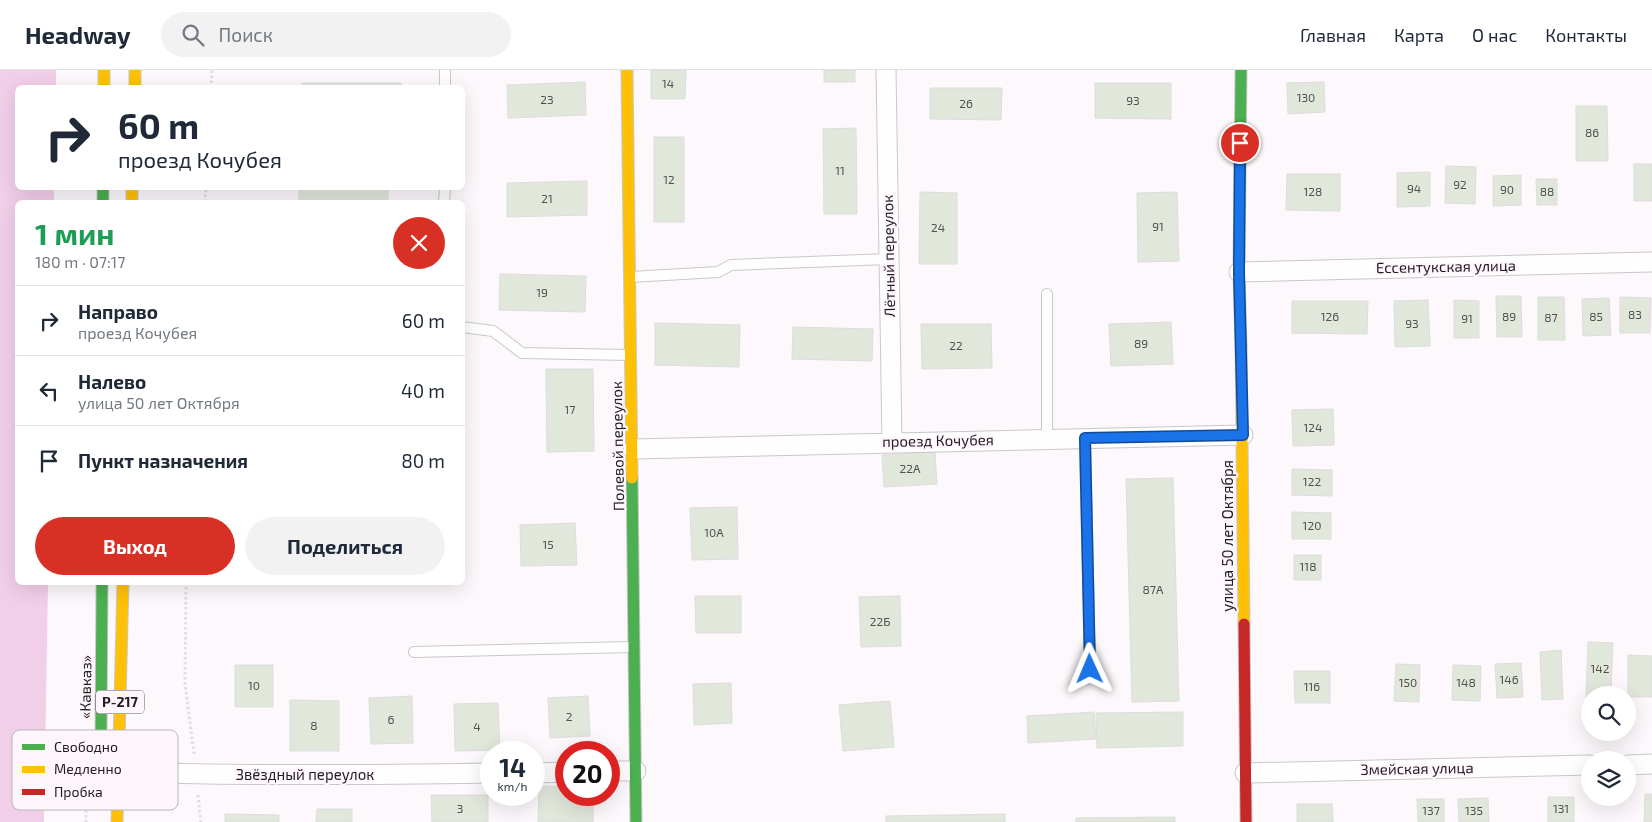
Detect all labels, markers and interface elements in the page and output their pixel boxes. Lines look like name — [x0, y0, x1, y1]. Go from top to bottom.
search box — [161, 12, 511, 57]
text: Headway — [25, 20, 131, 49]
icon: search — [179, 21, 207, 49]
text: Поиск — [219, 23, 273, 46]
text: Главная — [1300, 24, 1366, 46]
text: Карта — [1394, 24, 1444, 46]
text: О нас — [1472, 24, 1517, 46]
text: Контакты — [1545, 24, 1627, 46]
house number: 14 — [662, 76, 674, 90]
house number: 130 — [1297, 90, 1315, 104]
house number: 23 — [540, 92, 554, 106]
house number: 93 — [1126, 93, 1140, 107]
house number: 26 — [959, 96, 973, 110]
text: 60 m — [118, 104, 199, 146]
icon: right — [35, 105, 100, 170]
pin — [1219, 122, 1261, 164]
house number: 86 — [1585, 125, 1599, 139]
icon: arrive — [1226, 129, 1254, 157]
text: проезд Кочубея — [118, 146, 282, 172]
house number: 11 — [835, 163, 845, 177]
house number: 12 — [663, 172, 675, 186]
house number: 92 — [1453, 177, 1467, 191]
house number: 94 — [1407, 181, 1421, 195]
house number: 90 — [1500, 182, 1514, 196]
house number: 128 — [1304, 184, 1322, 198]
house number: 88 — [1540, 184, 1554, 198]
house number: 21 — [541, 191, 553, 205]
street label: Лётный переулок — [878, 195, 899, 317]
text: 1 мин — [35, 215, 114, 251]
button: close — [393, 217, 445, 269]
house number: 91 — [1152, 219, 1164, 233]
house number: 24 — [931, 220, 945, 234]
text: 180 m · 07:17 — [35, 252, 125, 271]
street label: Ессентукская улица — [1376, 256, 1516, 277]
house number: 19 — [536, 285, 548, 299]
text: Направо — [78, 300, 158, 323]
icon: right — [35, 307, 63, 335]
house number: 83 — [1628, 307, 1642, 321]
text: 60 m — [402, 309, 445, 332]
house number: 126 — [1321, 309, 1339, 323]
house number: 89 — [1502, 309, 1516, 323]
house number: 85 — [1589, 309, 1603, 323]
house number: 87 — [1544, 310, 1558, 324]
house number: 91 — [1461, 311, 1473, 325]
house number: 93 — [1405, 316, 1419, 330]
text: проезд Кочубея — [78, 323, 197, 342]
house number: 89 — [1134, 336, 1148, 350]
house number: 22 — [949, 338, 963, 352]
text: Налево — [78, 370, 146, 393]
icon: left — [35, 377, 63, 405]
text: 40 m — [401, 379, 445, 402]
street label: Полевой переулок — [607, 381, 628, 511]
text: улица 50 лет Октября — [78, 393, 240, 412]
house number: 17 — [565, 402, 575, 416]
house number: 124 — [1304, 420, 1322, 434]
street label: проезд Кочубея — [882, 430, 994, 451]
icon: arrive — [35, 447, 63, 475]
text: Пункт назначения — [78, 449, 248, 472]
text: 80 m — [401, 449, 445, 472]
street label: улица 50 лет Октября — [1218, 460, 1237, 612]
house number: 22А — [900, 461, 921, 475]
house number: 122 — [1303, 474, 1321, 488]
button: Выход — [35, 517, 235, 575]
button: Поделиться — [245, 517, 445, 575]
house number: 120 — [1303, 518, 1321, 532]
house number: 10А — [704, 525, 724, 539]
house number: 15 — [542, 537, 554, 551]
house number: 118 — [1300, 559, 1316, 573]
house number: 87А — [1143, 582, 1164, 596]
house number: 22Б — [870, 614, 890, 628]
position arrow — [1063, 642, 1115, 694]
street label: «Кавказ» — [75, 655, 95, 719]
house number: 142 — [1591, 661, 1610, 675]
house number: 146 — [1499, 672, 1519, 686]
house number: 150 — [1399, 675, 1417, 689]
house number: 148 — [1456, 675, 1476, 689]
house number: 10 — [248, 678, 260, 692]
house number: 116 — [1304, 679, 1320, 693]
map controls — [1581, 686, 1636, 806]
button: search — [1581, 686, 1636, 741]
road number: Р-217 — [96, 690, 144, 714]
house number: 2 — [566, 709, 573, 723]
house number: 6 — [388, 712, 395, 726]
house number: 8 — [310, 718, 318, 732]
house number: 4 — [473, 719, 481, 733]
legend — [12, 730, 178, 810]
text: Свободно — [54, 738, 118, 755]
speed limit sign: 20 — [555, 741, 620, 806]
button: layers — [1581, 751, 1636, 806]
text: 14 — [499, 752, 526, 782]
street label: Змейская улица — [1360, 758, 1474, 779]
text: Медленно — [54, 760, 122, 777]
street label: Звёздный переулок — [236, 765, 374, 784]
text: km/h — [498, 779, 527, 793]
text: Пробка — [54, 783, 103, 800]
house number: 3 — [457, 801, 463, 815]
house number: 131 — [1553, 801, 1569, 815]
house number: 137 — [1422, 803, 1440, 817]
house number: 135 — [1465, 803, 1483, 817]

